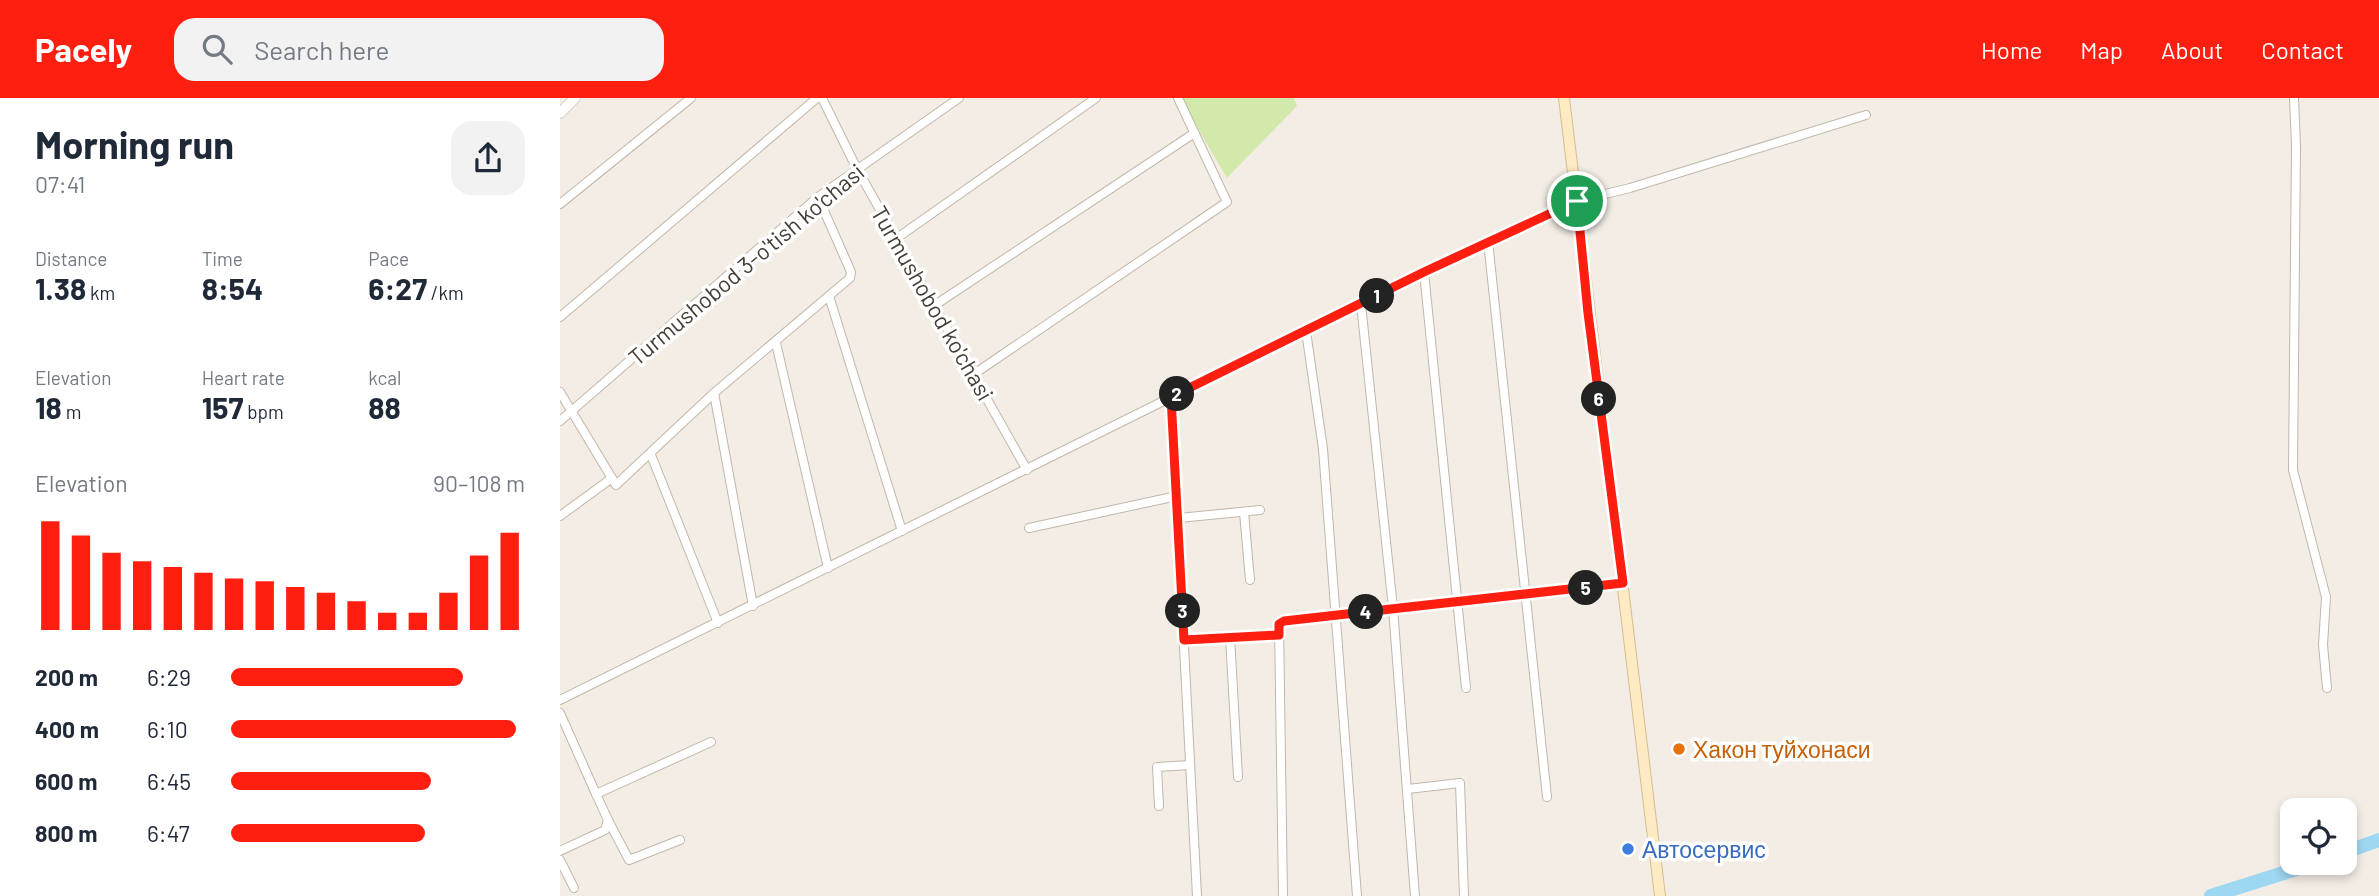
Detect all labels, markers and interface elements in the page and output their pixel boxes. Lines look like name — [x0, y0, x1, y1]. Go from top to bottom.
search box — [174, 18, 664, 81]
text: Pacely — [35, 29, 132, 69]
icon: search — [198, 30, 236, 68]
text: Search here — [254, 34, 389, 65]
text: Home — [1981, 35, 2042, 64]
text: Map — [2080, 35, 2123, 64]
text: About — [2161, 35, 2223, 64]
text: Contact — [2261, 35, 2344, 64]
text: Morning run — [35, 121, 234, 167]
button: share — [451, 121, 525, 195]
street label: Turmushobod 3-o'tish ko'chasi — [623, 157, 869, 371]
text: 07:41 — [35, 170, 85, 198]
pin — [1547, 171, 1607, 231]
icon: arrive — [1558, 182, 1596, 220]
street label: Turmushobod ko'chasi — [866, 201, 1000, 405]
text: Distance — [35, 247, 107, 270]
text: Time — [202, 247, 243, 270]
text: Pace — [368, 247, 409, 270]
text: 1.38 — [35, 270, 86, 306]
text: 8:54 — [202, 270, 263, 306]
text: 6:27 — [368, 270, 427, 306]
pin: 1 — [1360, 278, 1394, 314]
text: km — [86, 281, 115, 304]
text: /km — [427, 281, 464, 304]
text: 1 — [1373, 284, 1380, 307]
text: Elevation — [35, 366, 112, 389]
text: Heart rate — [202, 366, 285, 389]
text: kcal — [368, 366, 401, 389]
pin: 2 — [1160, 376, 1194, 412]
text: 2 — [1171, 382, 1182, 405]
pin: 6 — [1581, 382, 1616, 416]
text: 6 — [1593, 387, 1604, 410]
text: 18 — [35, 389, 62, 425]
text: 157 — [202, 389, 243, 425]
text: 88 — [368, 389, 401, 425]
text: m — [62, 400, 81, 423]
text: bpm — [243, 400, 284, 423]
text: Elevation — [35, 469, 128, 497]
text: 90–108 m — [433, 469, 525, 497]
pin: 5 — [1569, 570, 1604, 606]
text: 5 — [1580, 576, 1591, 599]
pin: 3 — [1166, 594, 1200, 628]
pin: 4 — [1348, 594, 1384, 630]
text: 3 — [1177, 599, 1188, 622]
text: 4 — [1360, 600, 1371, 623]
text: 200 m — [35, 663, 98, 691]
text: 6:29 — [147, 663, 191, 691]
text: 400 m — [35, 715, 99, 743]
text: 6:10 — [147, 715, 188, 743]
place label: Хакон туйхонаси — [1693, 735, 1871, 763]
marker: Хакон туйхонаси — [1671, 741, 1687, 757]
text: 600 m — [35, 767, 97, 795]
text: 6:45 — [147, 767, 191, 795]
map controls — [2280, 798, 2357, 875]
button: locate — [2280, 798, 2357, 875]
text: 800 m — [35, 819, 97, 847]
text: 6:47 — [147, 819, 190, 847]
place label: Автосервис — [1642, 835, 1766, 863]
marker: Автосервис — [1620, 841, 1636, 857]

